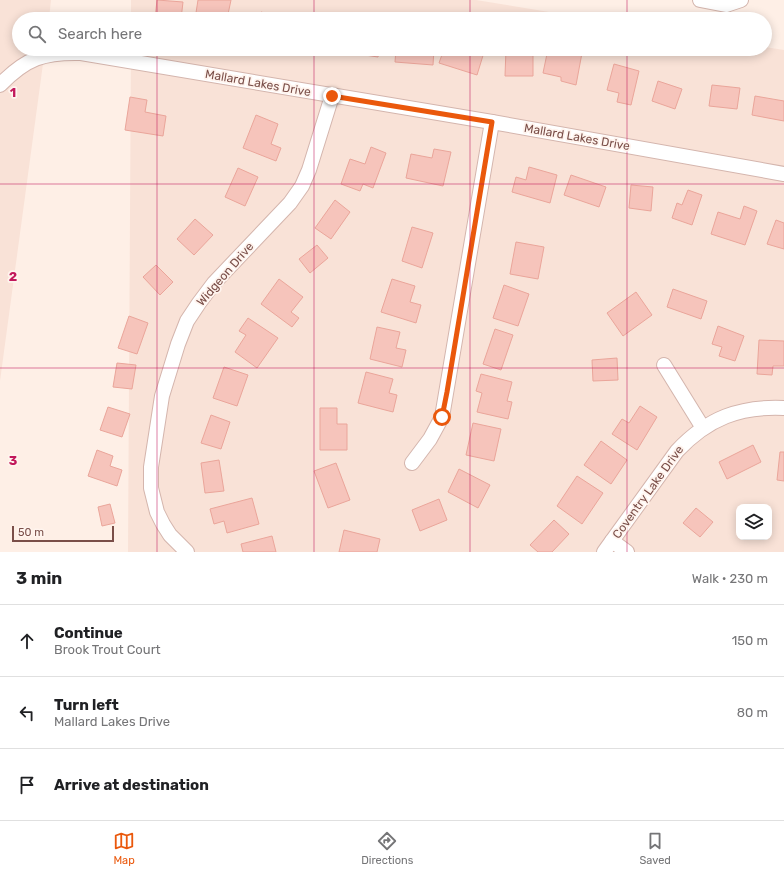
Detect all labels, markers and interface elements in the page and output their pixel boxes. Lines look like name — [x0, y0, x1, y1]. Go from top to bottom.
search box — [12, 12, 772, 56]
icon: search — [26, 23, 48, 45]
text: Search here — [58, 25, 142, 43]
street label: Mallard Lakes Drive — [204, 67, 312, 99]
text: 1 — [10, 85, 16, 100]
route end — [323, 87, 341, 105]
street label: Mallard Lakes Drive — [523, 121, 631, 153]
street label: Widgeon Drive — [194, 239, 257, 309]
text: 2 — [9, 269, 17, 284]
route start — [433, 408, 451, 426]
street label: Coventry Lake Drive — [610, 443, 687, 541]
text: 3 — [9, 453, 18, 468]
map controls — [736, 504, 772, 540]
button: layers — [736, 504, 772, 540]
scale bar — [12, 524, 114, 543]
text: 50 m — [18, 526, 44, 539]
text: 3 min — [16, 568, 62, 588]
text: Walk · 230 m — [692, 571, 768, 586]
text: Continue — [54, 624, 123, 642]
icon: ahead — [16, 630, 38, 652]
text: 150 m — [732, 633, 768, 648]
text: Brook Trout Court — [54, 642, 161, 657]
text: Turn left — [54, 696, 119, 714]
icon: left — [16, 702, 38, 724]
text: 80 m — [737, 705, 768, 720]
text: Mallard Lakes Drive — [54, 714, 170, 729]
icon: arrive — [16, 774, 38, 796]
text: Arrive at destination — [54, 776, 209, 794]
tab: Map — [113, 830, 135, 867]
tab: Directions — [361, 830, 413, 867]
tab: Saved — [640, 830, 671, 867]

